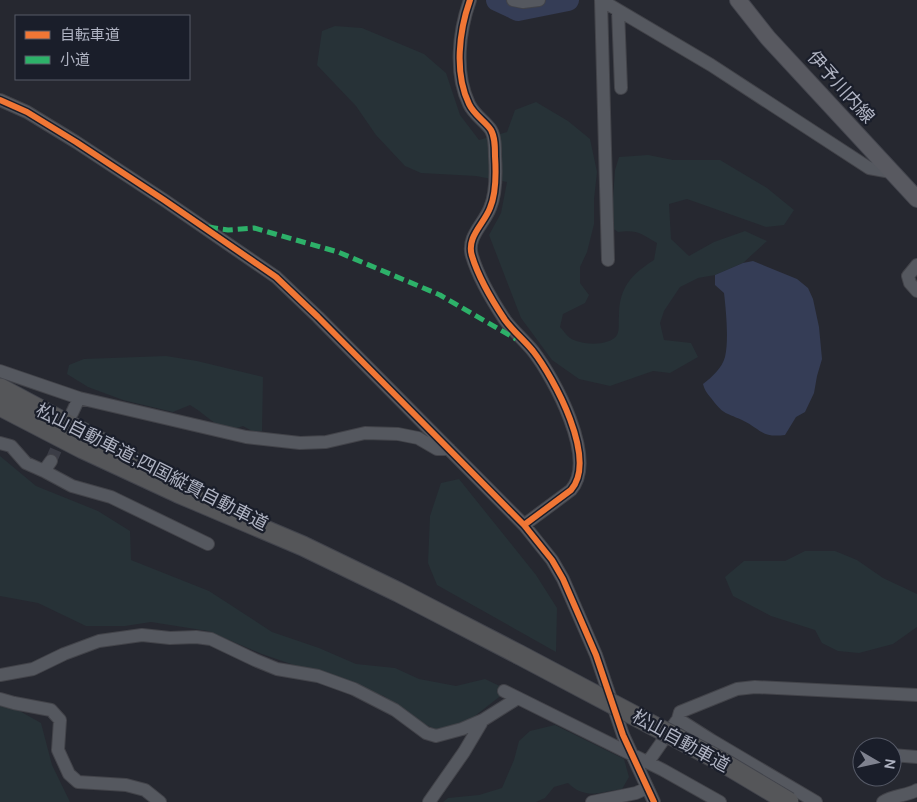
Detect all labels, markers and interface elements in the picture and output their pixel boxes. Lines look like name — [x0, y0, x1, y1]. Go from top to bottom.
legend — [15, 15, 190, 80]
text: 自転車道 — [60, 24, 120, 45]
street label: 伊予川内線 — [803, 45, 881, 128]
text: 小道 — [60, 49, 90, 70]
street label: 松山自動車道;四国縦貫自動車道 — [32, 397, 273, 535]
street label: 松山自動車道 — [628, 703, 735, 777]
north arrow — [852, 737, 902, 787]
text: N — [880, 758, 901, 771]

